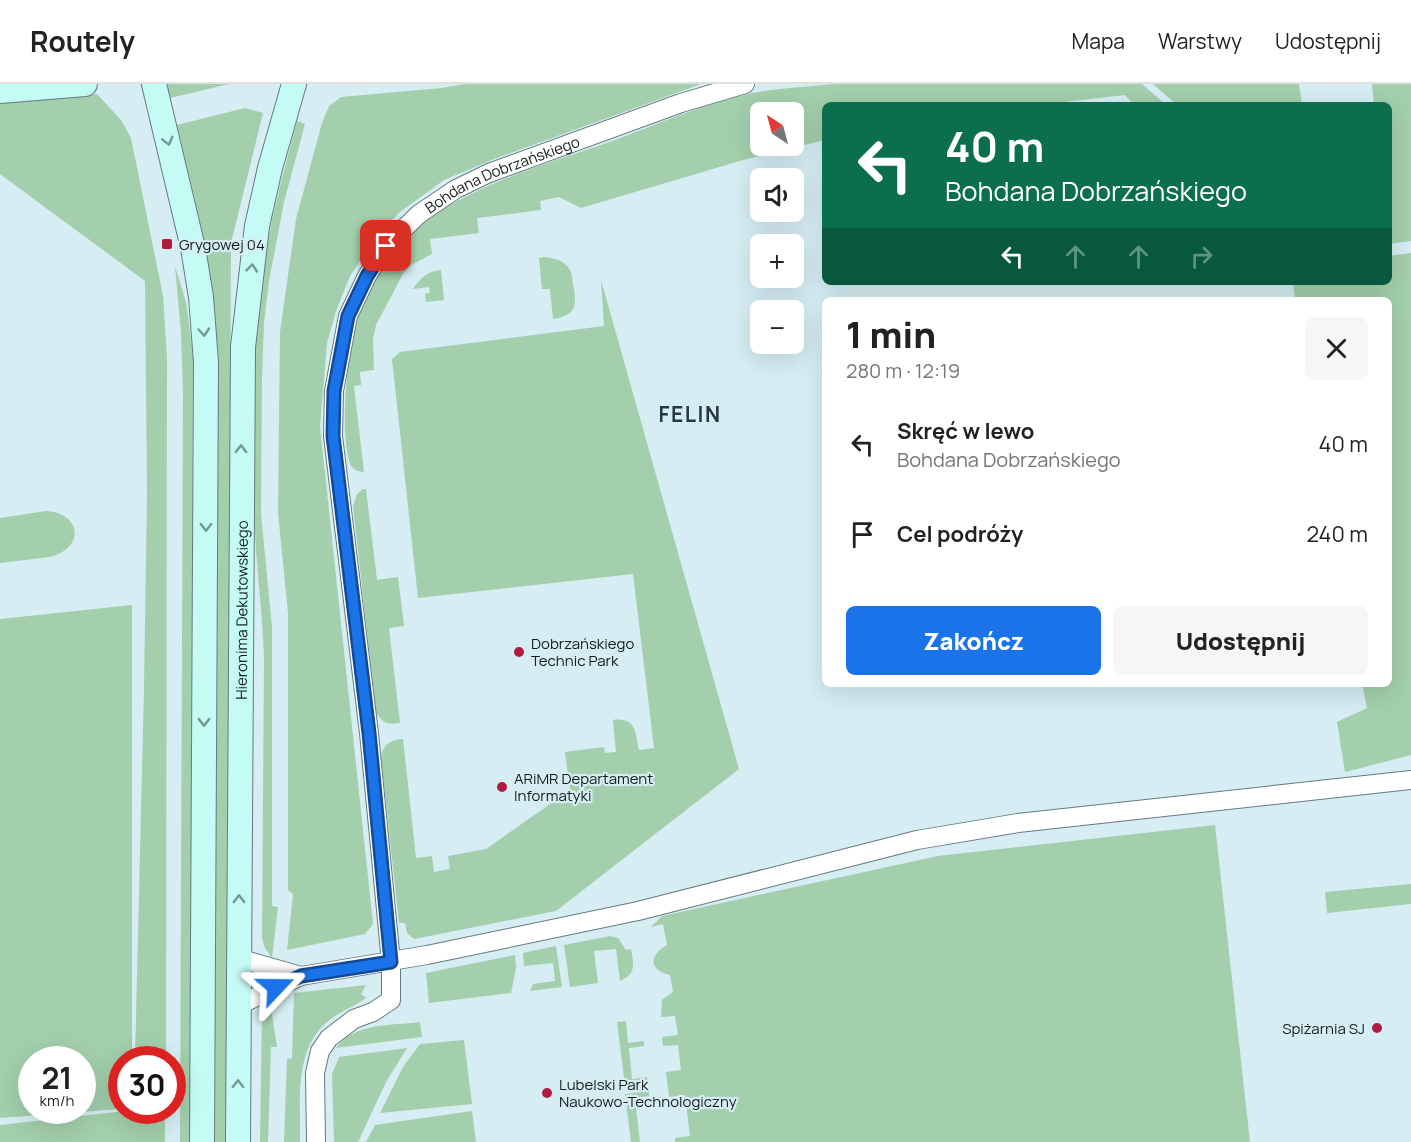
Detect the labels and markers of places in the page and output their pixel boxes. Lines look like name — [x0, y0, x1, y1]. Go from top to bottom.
pin — [360, 220, 411, 271]
place label: Grygowej 04 — [179, 234, 265, 255]
marker: Grygowej 04 — [160, 237, 174, 251]
place label: Dobrzańskiego Technic Park — [531, 633, 634, 671]
marker: Dobrzańskiego Technic Park — [512, 645, 526, 659]
place label: ARiMR Departament Informatyki — [514, 768, 653, 806]
marker: ARiMR Departament Informatyki — [495, 780, 509, 794]
place label: Spiżarnia SJ — [1282, 1018, 1365, 1039]
marker: Spiżarnia SJ — [1370, 1021, 1384, 1035]
place label: Lubelski Park Naukowo-Technologiczny — [559, 1074, 737, 1112]
marker: Lubelski Park Naukowo-Technologiczny — [540, 1086, 554, 1100]

